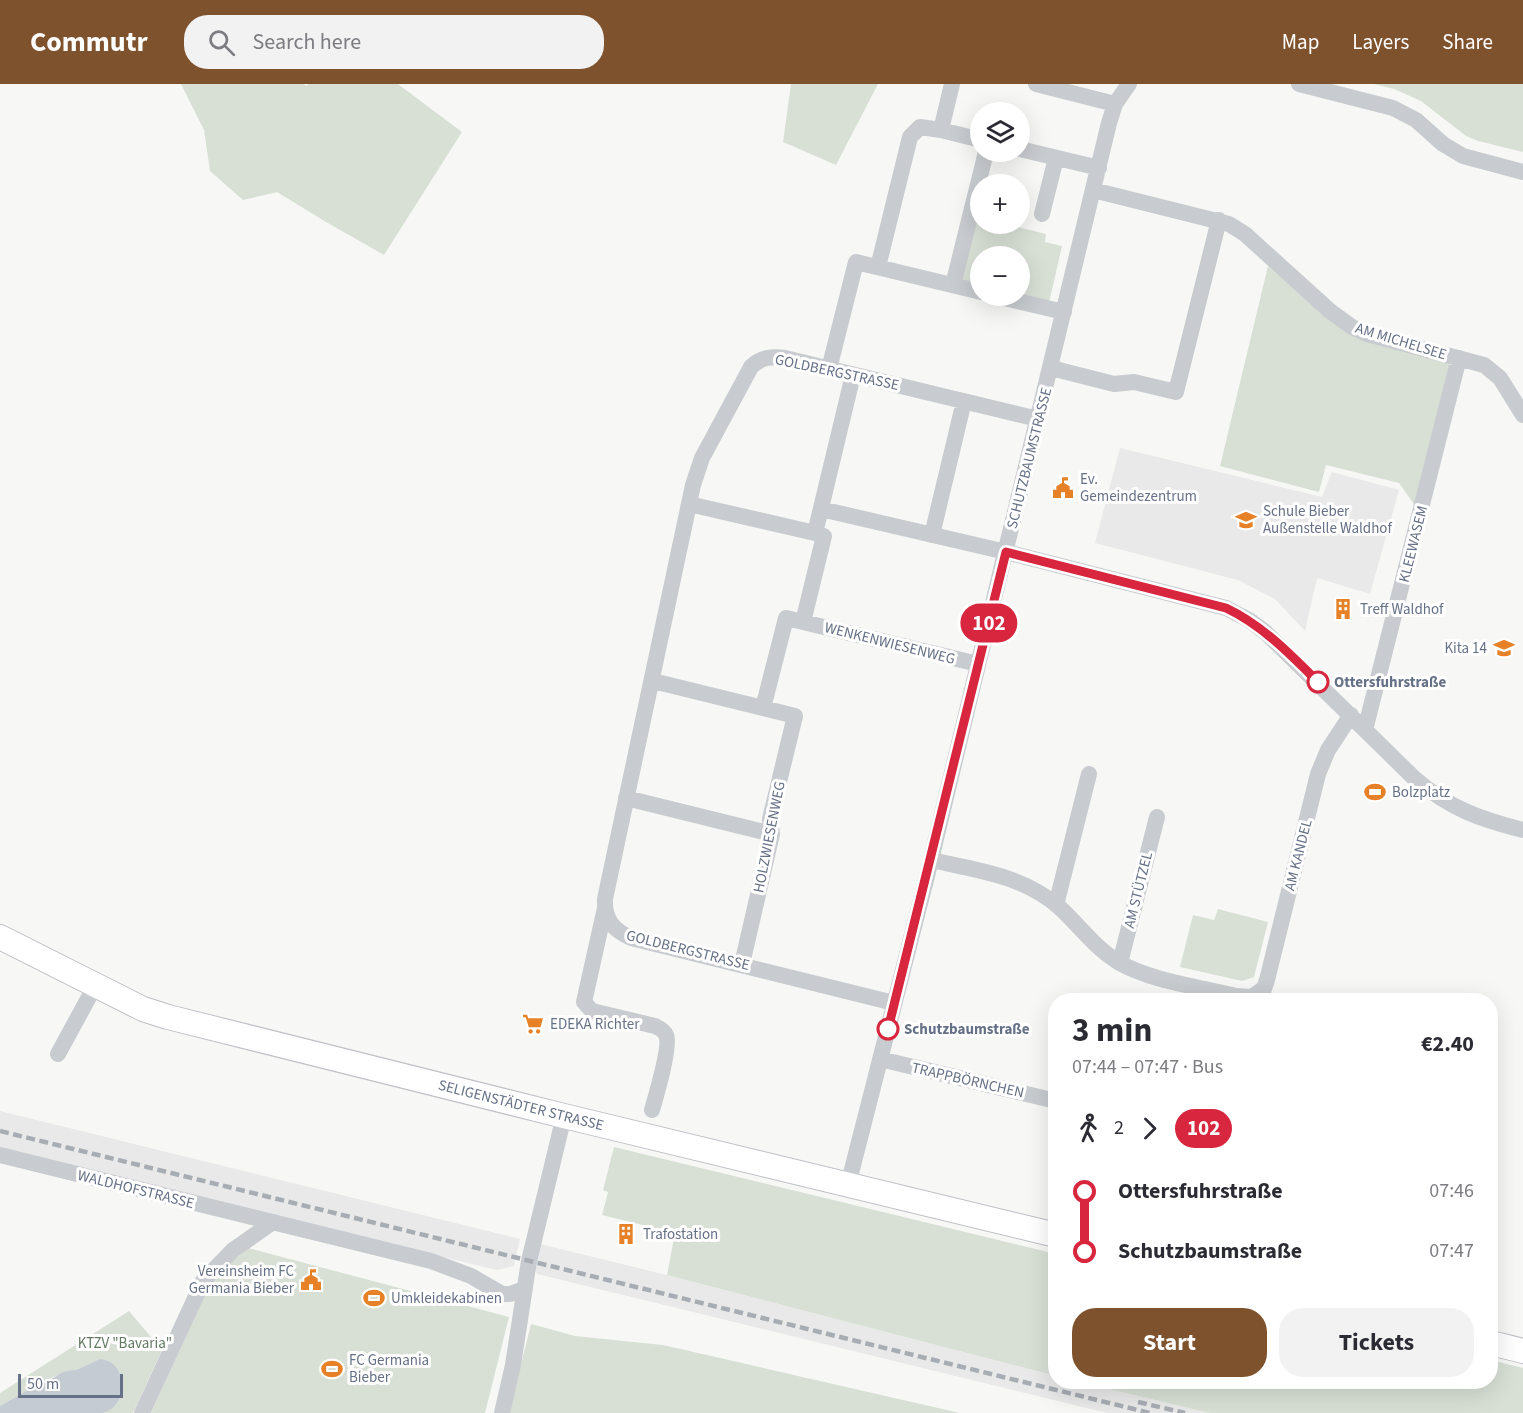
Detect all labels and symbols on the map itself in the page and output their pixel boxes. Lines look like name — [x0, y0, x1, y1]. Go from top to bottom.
street label: AM MICHELSEE — [1353, 318, 1449, 365]
street label: GOLDBERGSTRASSE — [773, 349, 901, 396]
street label: SCHUTZBAUMSTRASSE — [1002, 385, 1057, 531]
place label: Ev. Gemeindezentrum — [1080, 469, 1197, 507]
public building icon: Ev. Gemeindezentrum — [1051, 476, 1075, 500]
place label: Schule Bieber Außenstelle Waldhof — [1263, 501, 1392, 539]
street label: KLEEWASEM — [1394, 503, 1433, 585]
school or university icon: Schule Bieber Außenstelle Waldhof — [1234, 508, 1258, 532]
building icon: Treff Waldhof — [1331, 597, 1355, 621]
place label: Treff Waldhof — [1360, 599, 1444, 620]
line badge: 102 — [954, 604, 1024, 642]
street label: WENKENWIESENWEG — [822, 617, 957, 670]
school or university icon: Kita 14 — [1492, 636, 1516, 660]
place label: Kita 14 — [1444, 638, 1488, 659]
marker: Ottersfuhrstraße — [1307, 671, 1329, 693]
place label: Ottersfuhrstraße — [1334, 672, 1447, 693]
street label: HOLZWIESENWEG — [748, 780, 791, 895]
sports icon: Bolzplatz — [1363, 780, 1387, 804]
place label: Bolzplatz — [1392, 782, 1450, 803]
street label: AM KANDEL — [1279, 817, 1317, 893]
street label: AM STÜTZEL — [1119, 850, 1158, 931]
street label: GOLDBERGSTRASSE — [624, 925, 752, 976]
supermarket icon: EDEKA Richter — [521, 1012, 545, 1036]
place label: EDEKA Richter — [550, 1014, 640, 1035]
marker: Schutzbaumstraße — [877, 1018, 899, 1040]
place label: Schutzbaumstraße — [904, 1019, 1030, 1040]
street label: TRAPPBÖRNCHEN — [910, 1057, 1026, 1104]
street label: SELIGENSTÄDTER STRASSE — [436, 1075, 606, 1136]
street label: WALDHOFSTRASSE — [75, 1165, 196, 1214]
building icon: Trafostation — [614, 1222, 638, 1246]
place label: Trafostation — [643, 1224, 718, 1245]
place label: Vereinsheim FC Germania Bieber — [189, 1261, 295, 1299]
public building icon: Vereinsheim FC Germania Bieber — [299, 1268, 323, 1292]
sports icon: Umkleidekabinen — [362, 1286, 386, 1310]
place label: Umkleidekabinen — [391, 1288, 502, 1309]
park label: KTZV "Bavaria" — [78, 1333, 172, 1354]
place label: FC Germania Bieber — [349, 1350, 429, 1388]
sports icon: FC Germania Bieber — [320, 1357, 344, 1381]
scale bar — [18, 1371, 123, 1398]

